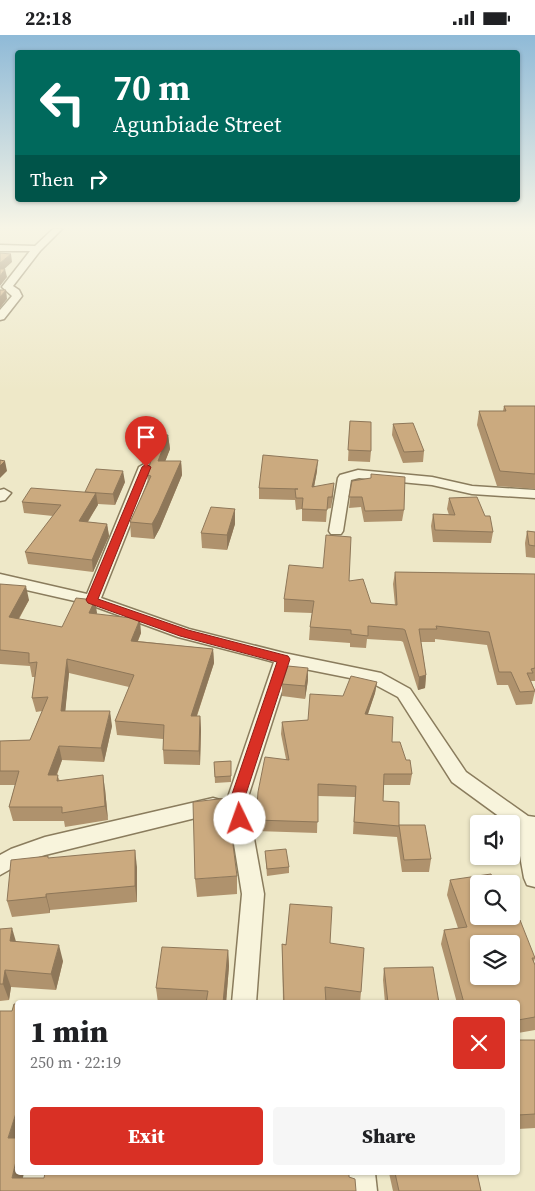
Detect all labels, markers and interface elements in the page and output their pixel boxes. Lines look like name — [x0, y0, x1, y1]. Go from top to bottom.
text: 22:18 — [25, 5, 72, 31]
text: 70 m — [113, 64, 190, 112]
icon: left — [30, 70, 95, 135]
text: Agunbiade Street — [113, 109, 281, 139]
icon: right — [84, 165, 112, 193]
text: Then — [30, 166, 74, 192]
pin — [125, 416, 167, 467]
icon: arrive — [132, 423, 160, 451]
position arrow — [213, 792, 265, 844]
map controls — [470, 815, 520, 985]
button: sound — [470, 815, 520, 865]
button: search — [470, 875, 520, 925]
button: layers — [470, 935, 520, 985]
text: 1 min — [30, 1011, 108, 1052]
button: close — [453, 1017, 505, 1069]
text: 250 m · 22:19 — [30, 1051, 121, 1073]
button: Exit — [30, 1107, 263, 1165]
button: Share — [273, 1107, 505, 1165]

